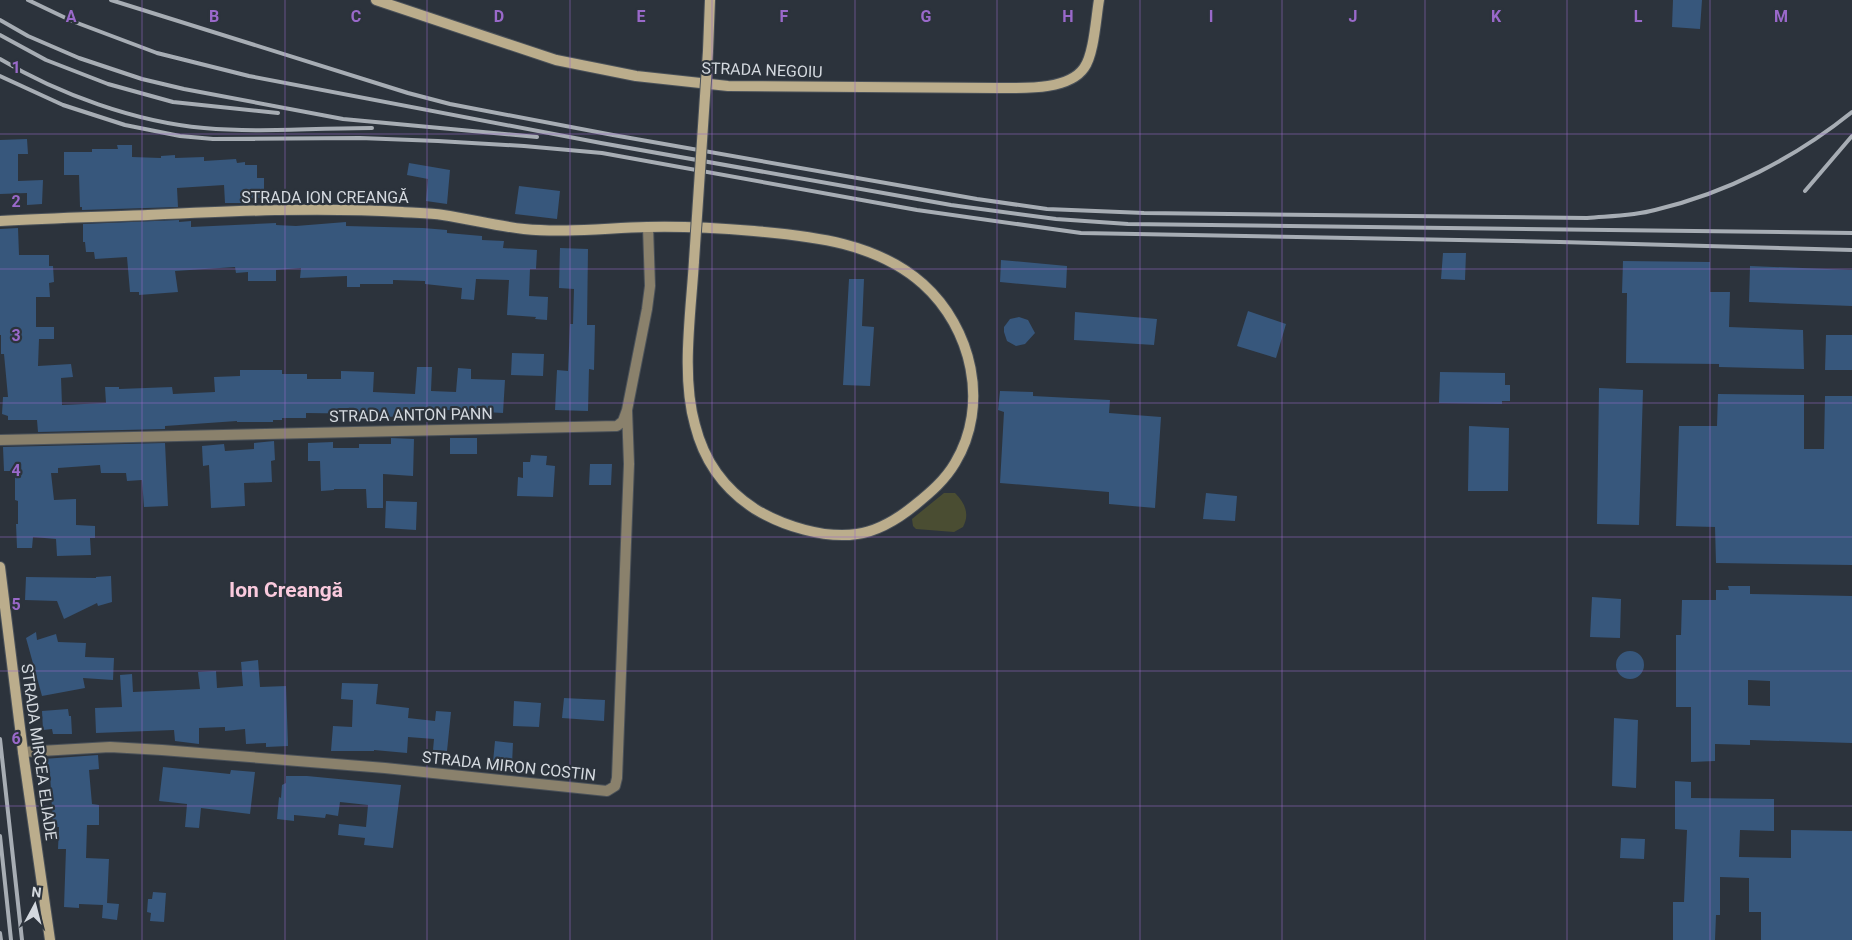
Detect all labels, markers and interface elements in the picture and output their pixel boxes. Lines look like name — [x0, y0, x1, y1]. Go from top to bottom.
text: A — [66, 7, 77, 26]
text: B — [209, 7, 219, 26]
text: C — [351, 7, 361, 26]
text: D — [494, 7, 504, 26]
text: E — [637, 7, 646, 26]
text: F — [780, 7, 789, 26]
text: G — [921, 7, 932, 26]
text: H — [1062, 7, 1074, 26]
text: I — [1209, 7, 1213, 26]
text: J — [1349, 7, 1357, 26]
text: K — [1491, 7, 1502, 26]
text: L — [1634, 7, 1643, 26]
text: M — [1774, 7, 1788, 26]
text: 1 — [11, 58, 21, 77]
street label: STRADA NEGOIU — [701, 58, 823, 82]
street label: STRADA ION CREANGĂ — [241, 188, 409, 207]
text: 2 — [11, 192, 21, 211]
text: 3 — [11, 326, 21, 345]
street label: STRADA ANTON PANN — [329, 404, 493, 426]
text: 4 — [11, 461, 21, 480]
district label: Ion Creangă — [229, 578, 343, 602]
text: 5 — [11, 595, 21, 614]
street label: STRADA MIRCEA ELIADE — [17, 662, 61, 842]
text: 6 — [11, 729, 21, 748]
street label: STRADA MIRON COSTIN — [421, 747, 597, 785]
north arrow — [10, 880, 60, 930]
text: N — [31, 884, 42, 901]

